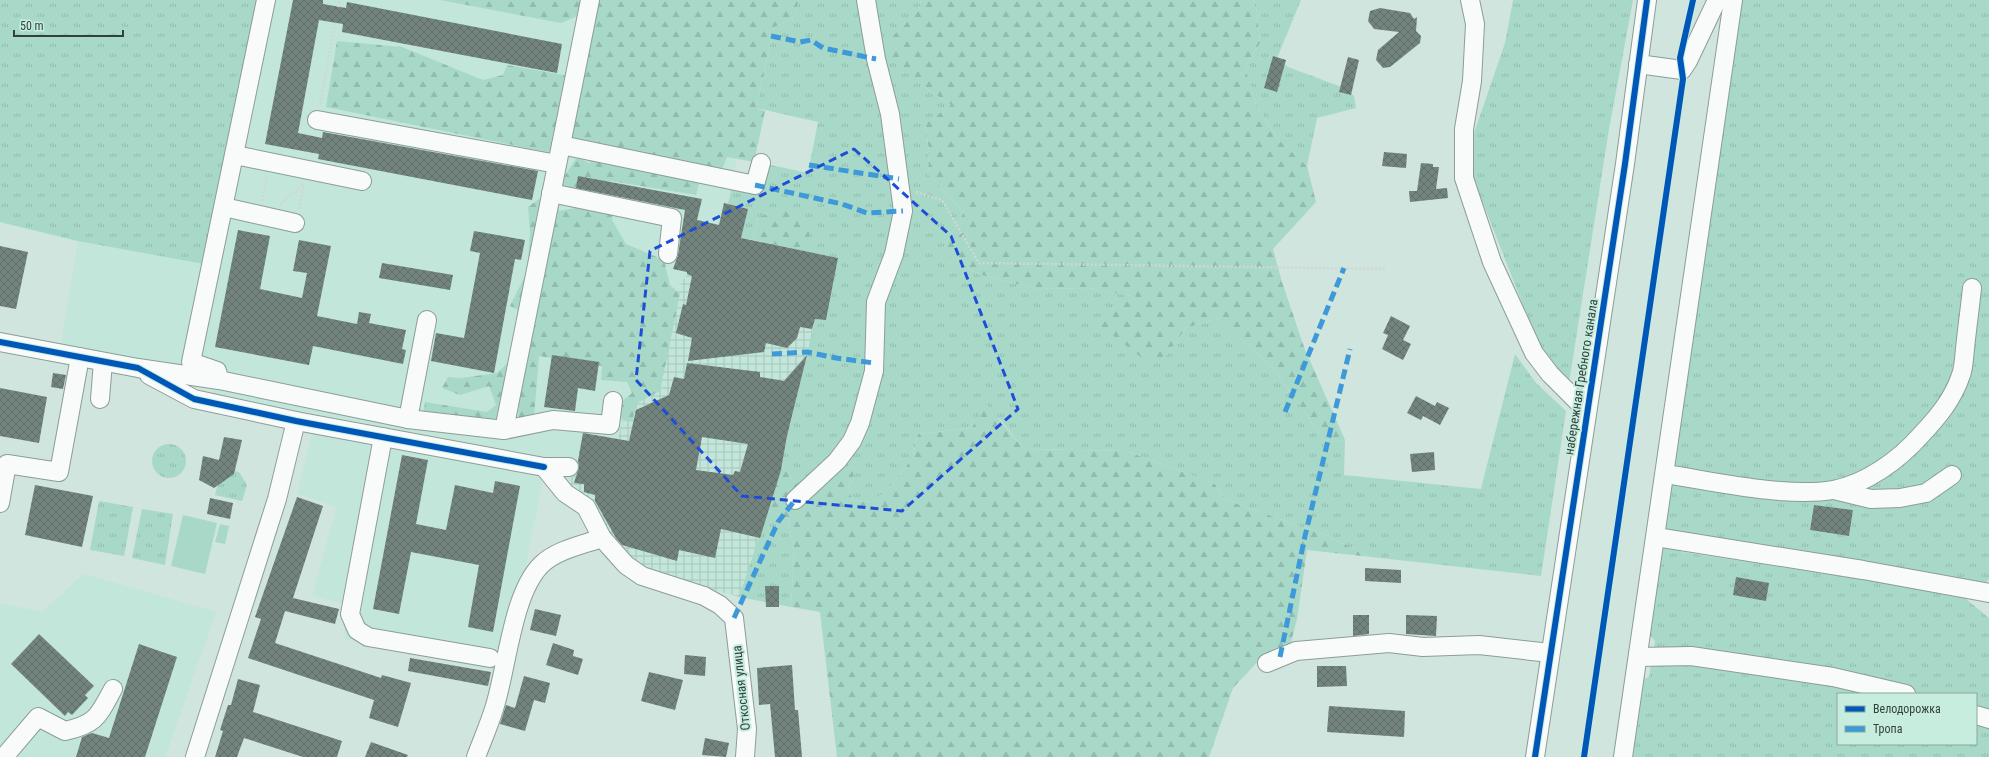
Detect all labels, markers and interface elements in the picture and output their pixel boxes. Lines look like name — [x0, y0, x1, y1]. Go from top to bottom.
scale bar — [14, 12, 123, 38]
text: 50 m — [20, 19, 44, 33]
street label: набережная Гребного канала — [1561, 298, 1601, 456]
street label: Откосная улица — [729, 645, 753, 731]
legend — [1837, 693, 1977, 745]
text: Велодорожка — [1873, 702, 1941, 716]
text: Тропа — [1873, 722, 1903, 736]

